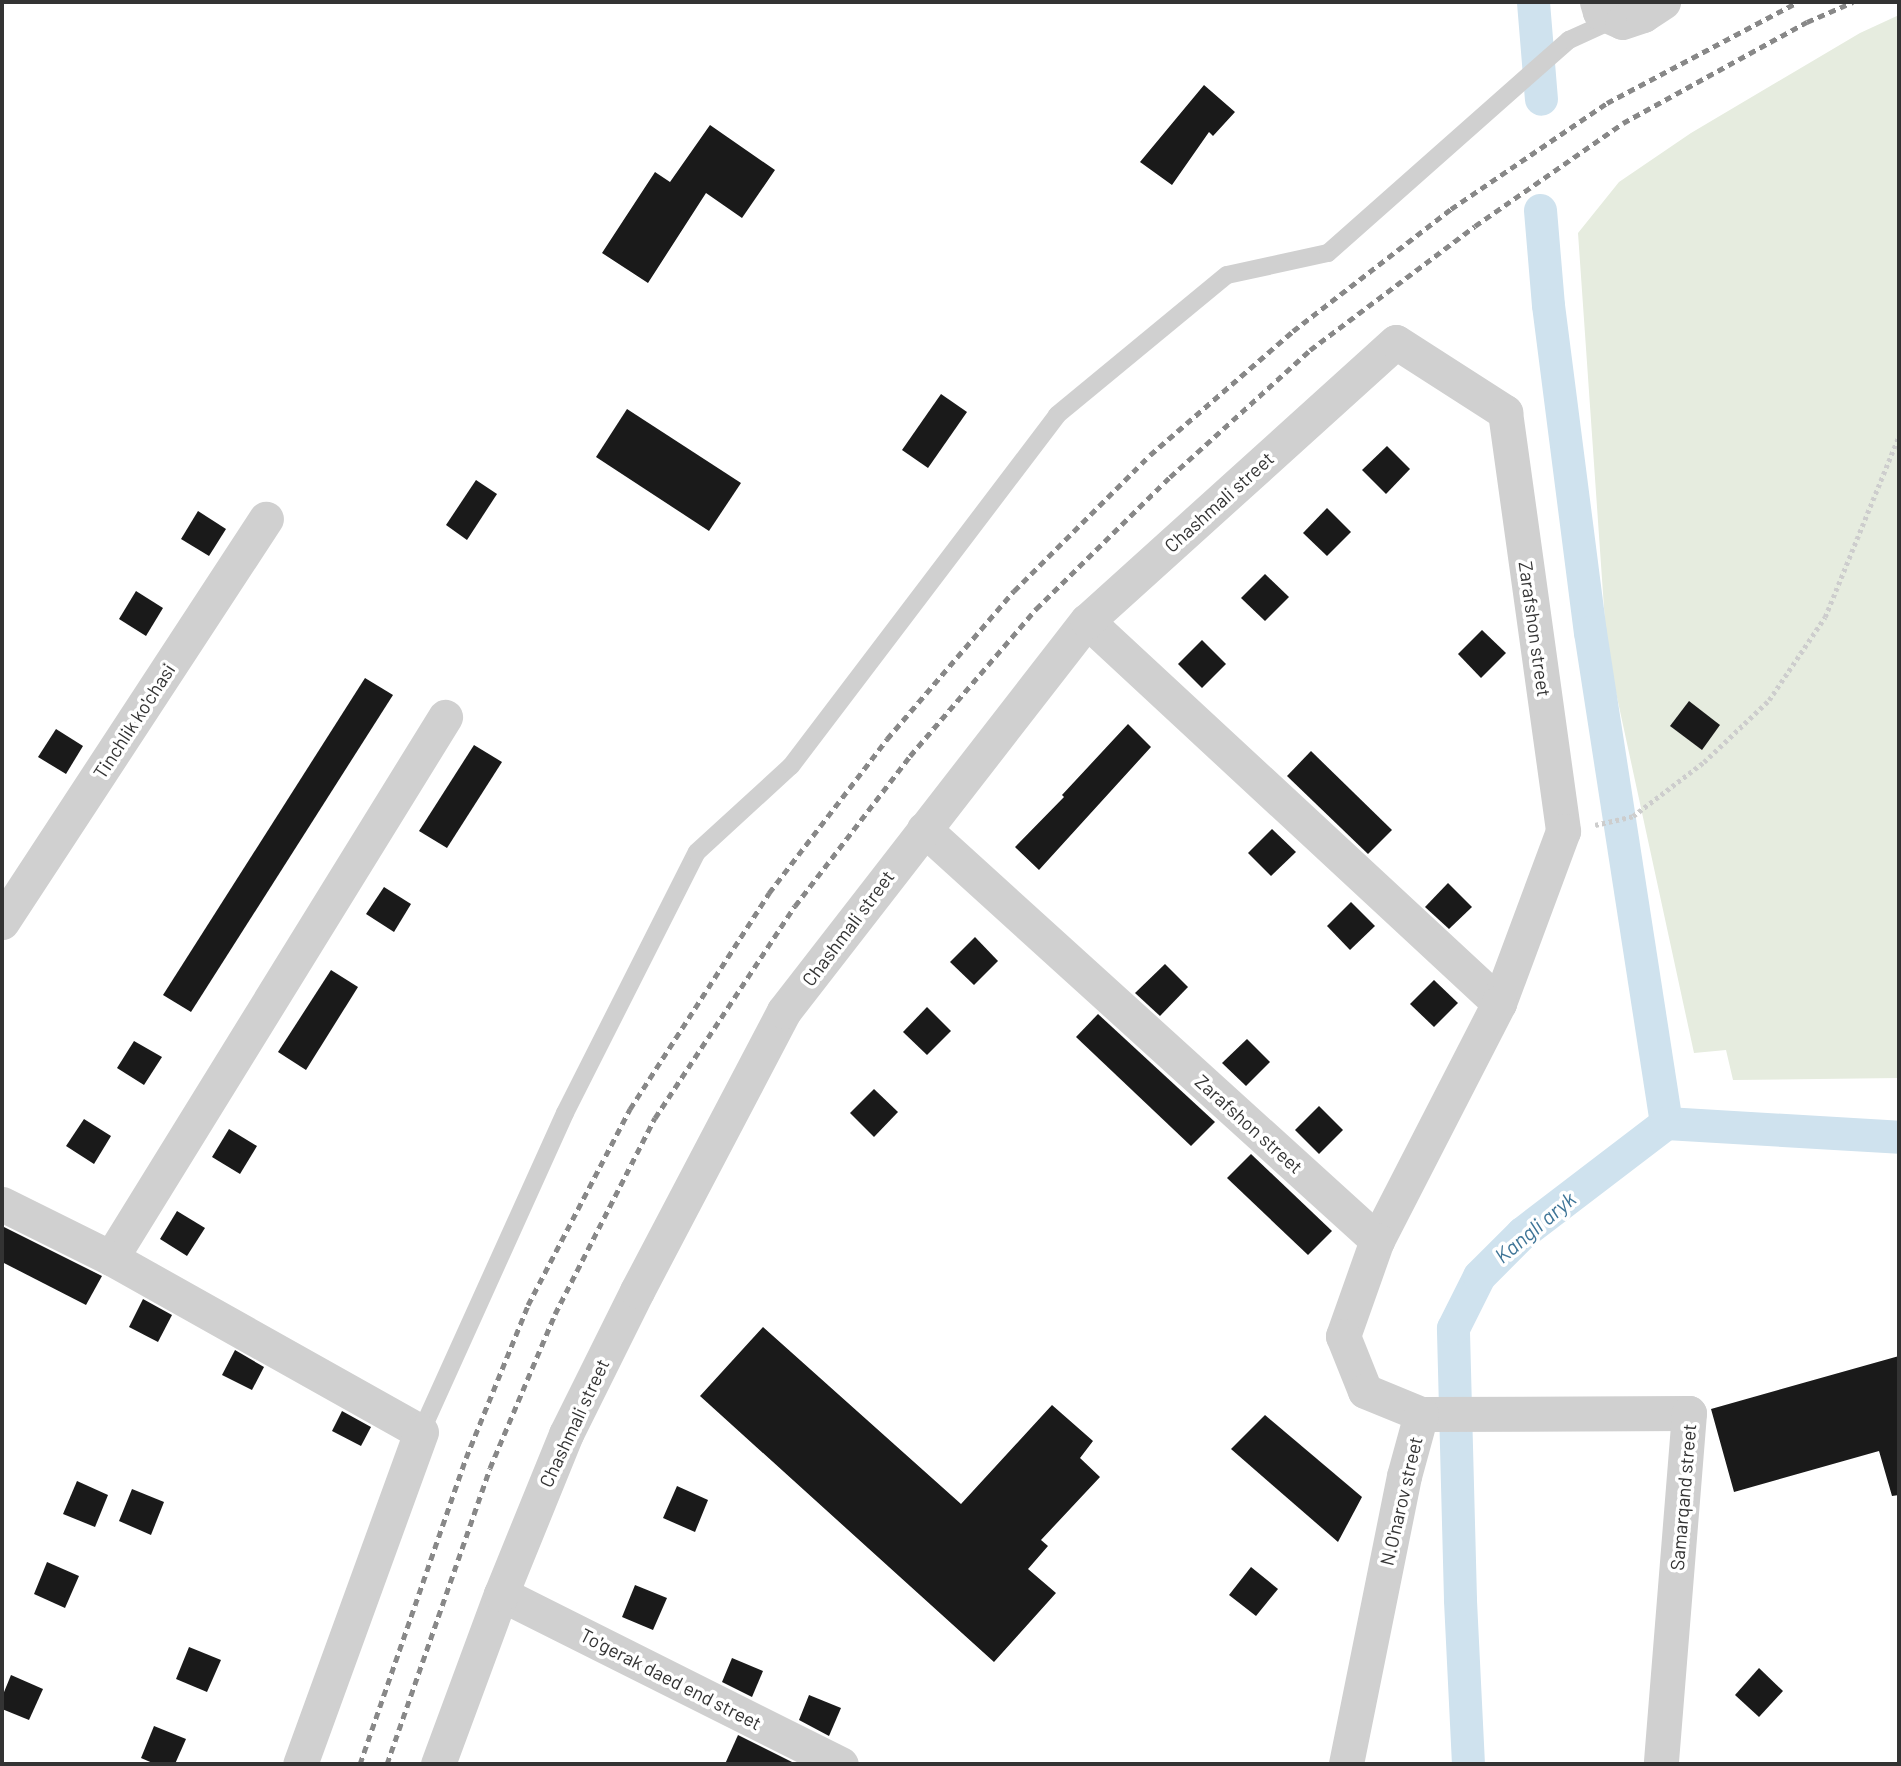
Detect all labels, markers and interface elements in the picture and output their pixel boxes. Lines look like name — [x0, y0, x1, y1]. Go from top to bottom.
street label: Chashmali street — [1160, 447, 1278, 557]
street label: Zarafshon street — [1514, 560, 1556, 698]
street label: Tinchlik ko'chasi — [88, 659, 180, 783]
street label: Chashmali street — [797, 866, 899, 990]
street label: Zarafshon street — [1191, 1070, 1307, 1178]
water label: Kangli aryk — [1489, 1186, 1581, 1268]
street label: Chashmali street — [534, 1355, 614, 1491]
street label: Samarqand street — [1665, 1423, 1701, 1571]
street label: N.O'narov street — [1375, 1434, 1427, 1568]
street label: To'gerak daed end street — [577, 1623, 765, 1735]

